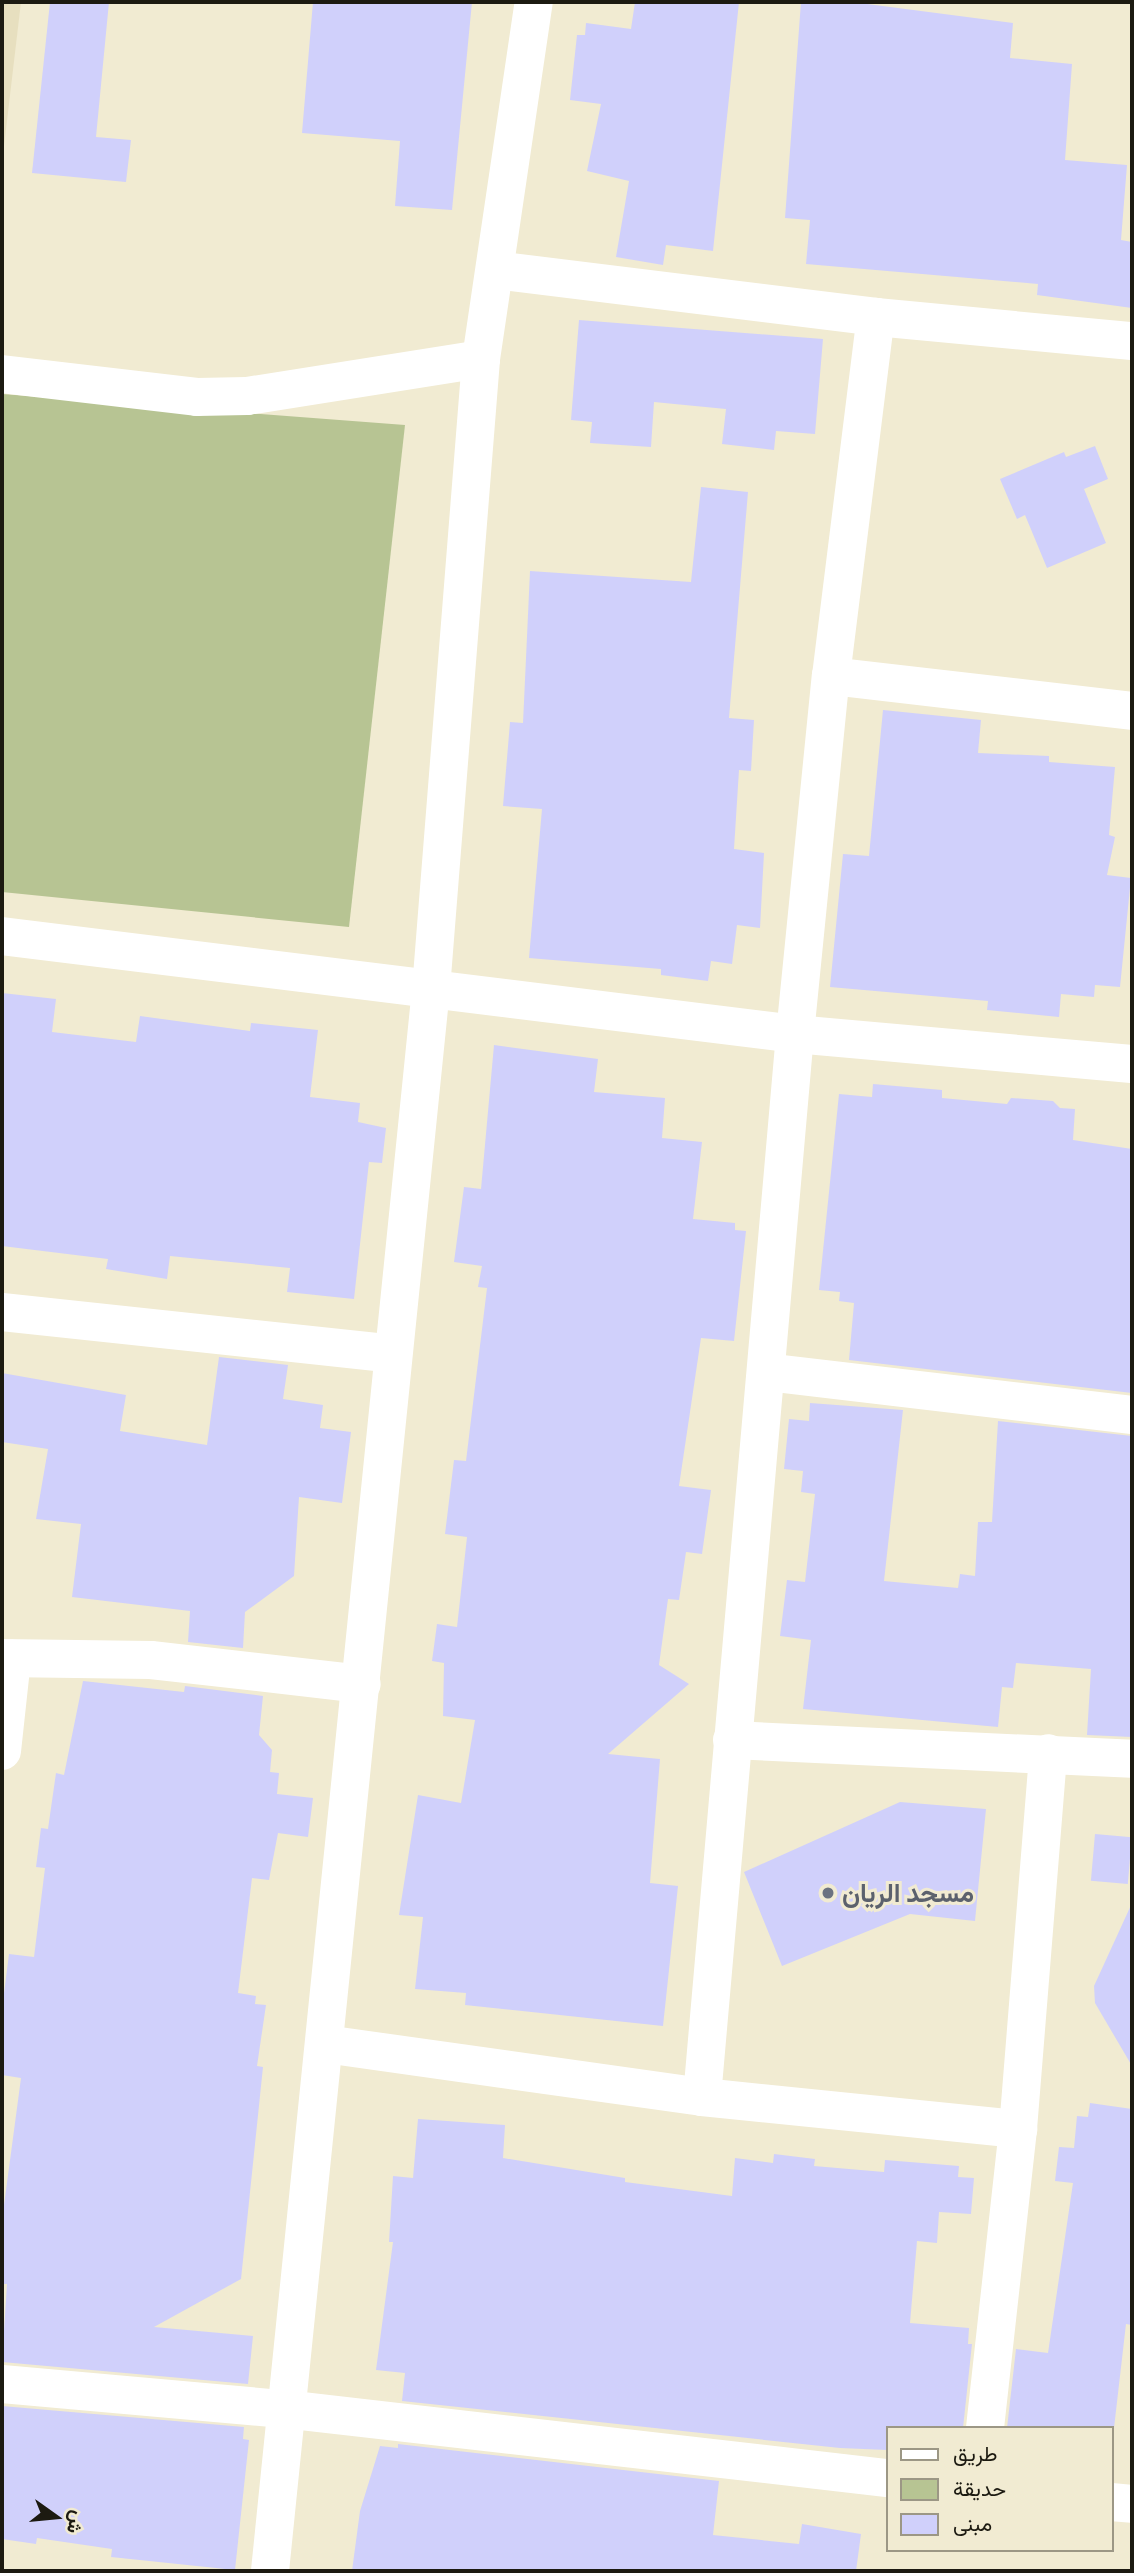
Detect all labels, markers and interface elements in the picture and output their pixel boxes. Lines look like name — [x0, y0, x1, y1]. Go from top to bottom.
place label: مسجد الريان — [842, 1877, 974, 1909]
marker: مسجد الريان — [820, 1885, 836, 1901]
legend — [886, 2426, 1113, 2552]
text: طريق — [953, 2437, 998, 2469]
text: حديقة — [953, 2472, 1006, 2504]
north arrow — [21, 2482, 91, 2552]
text: مبنى — [953, 2507, 992, 2539]
text: ش — [60, 2508, 94, 2537]

